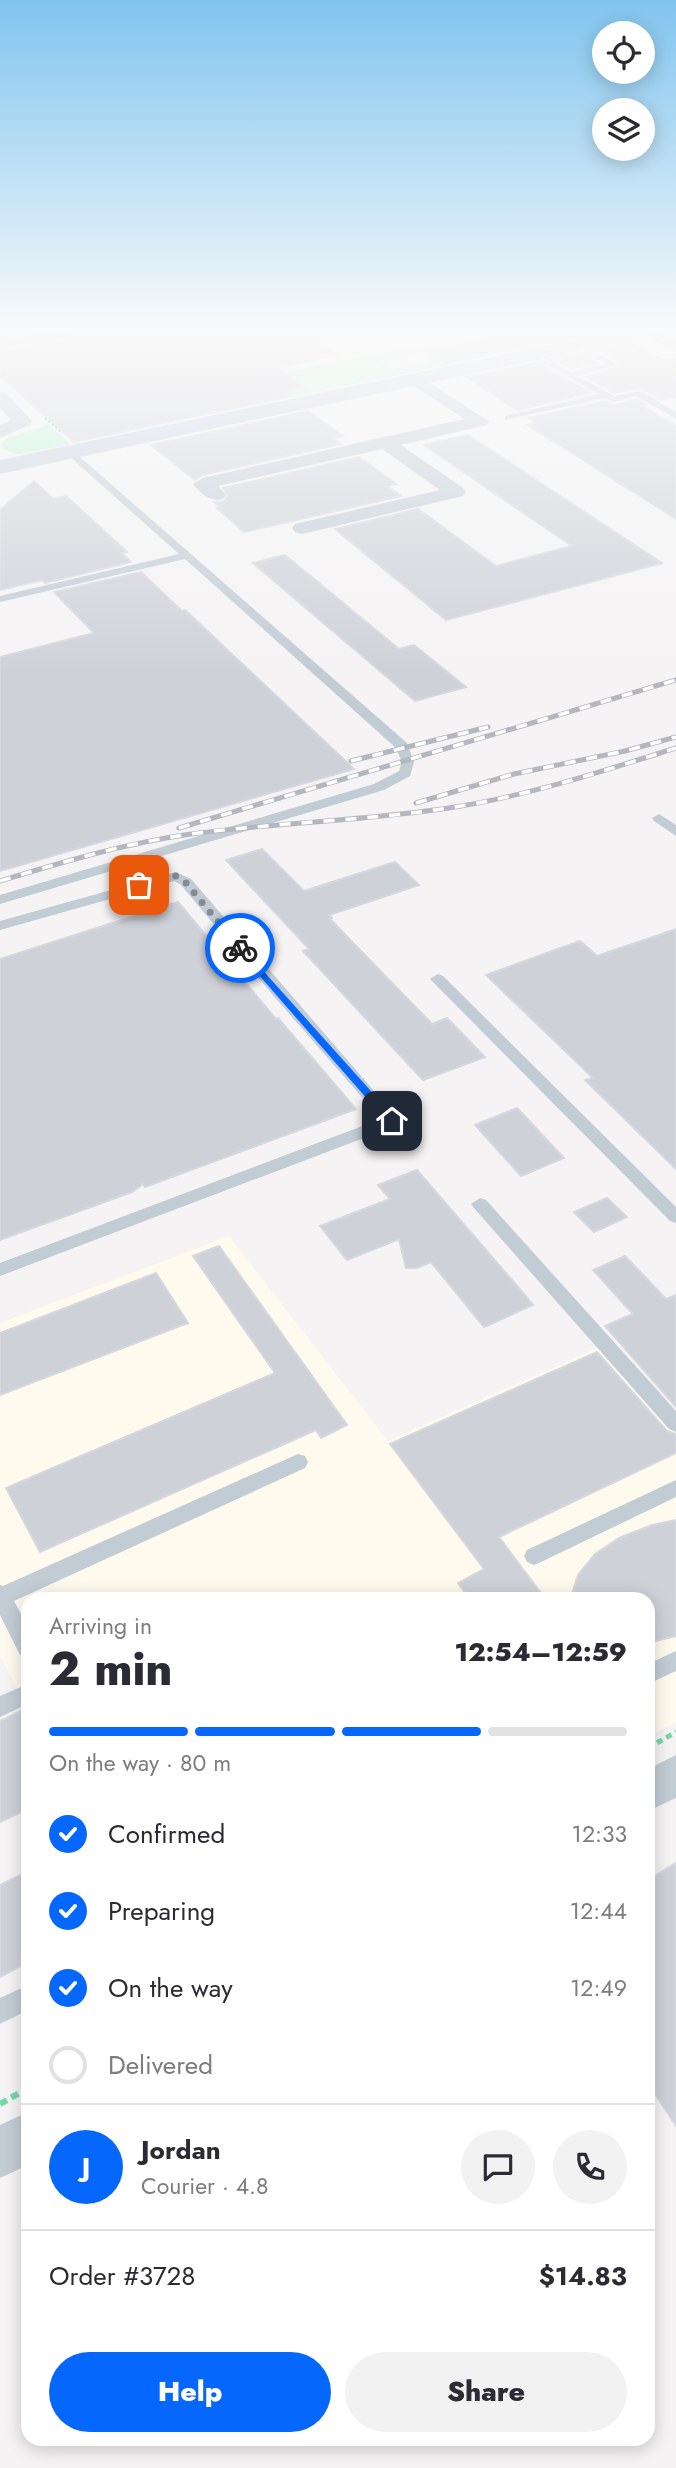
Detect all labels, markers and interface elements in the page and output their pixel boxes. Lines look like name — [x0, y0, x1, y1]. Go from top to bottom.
map controls — [592, 21, 655, 161]
button: locate — [592, 21, 655, 84]
button: layers — [592, 98, 655, 161]
pin — [109, 855, 169, 915]
icon: bag — [120, 866, 158, 904]
courier — [205, 913, 275, 983]
icon: bike — [221, 929, 259, 967]
pin — [362, 1091, 422, 1151]
icon: home — [373, 1102, 411, 1140]
text: Arriving in — [49, 1609, 152, 1643]
text: 12:54–12:59 — [454, 1633, 627, 1671]
text: 2 min — [49, 1636, 173, 1702]
text: On the way · 80 m — [49, 1746, 231, 1780]
icon: check — [49, 1815, 87, 1853]
text: Confirmed — [108, 1815, 225, 1853]
text: 12:33 — [572, 1817, 627, 1851]
icon: check — [49, 1892, 87, 1930]
text: Preparing — [108, 1892, 215, 1930]
text: 12:44 — [570, 1894, 627, 1928]
icon: check — [49, 1969, 87, 2007]
text: On the way — [108, 1969, 233, 2007]
text: 12:49 — [570, 1971, 627, 2005]
text: Delivered — [108, 2046, 213, 2084]
button: chat — [461, 2130, 535, 2204]
button: phone — [553, 2130, 627, 2204]
text: Jordan — [141, 2131, 221, 2169]
text: J — [82, 2148, 90, 2186]
text: Courier · 4.8 — [141, 2169, 269, 2203]
text: Order #3728 — [49, 2257, 196, 2295]
text: $14.83 — [539, 2257, 627, 2295]
button: Help — [49, 2352, 331, 2432]
button: Share — [345, 2352, 627, 2432]

